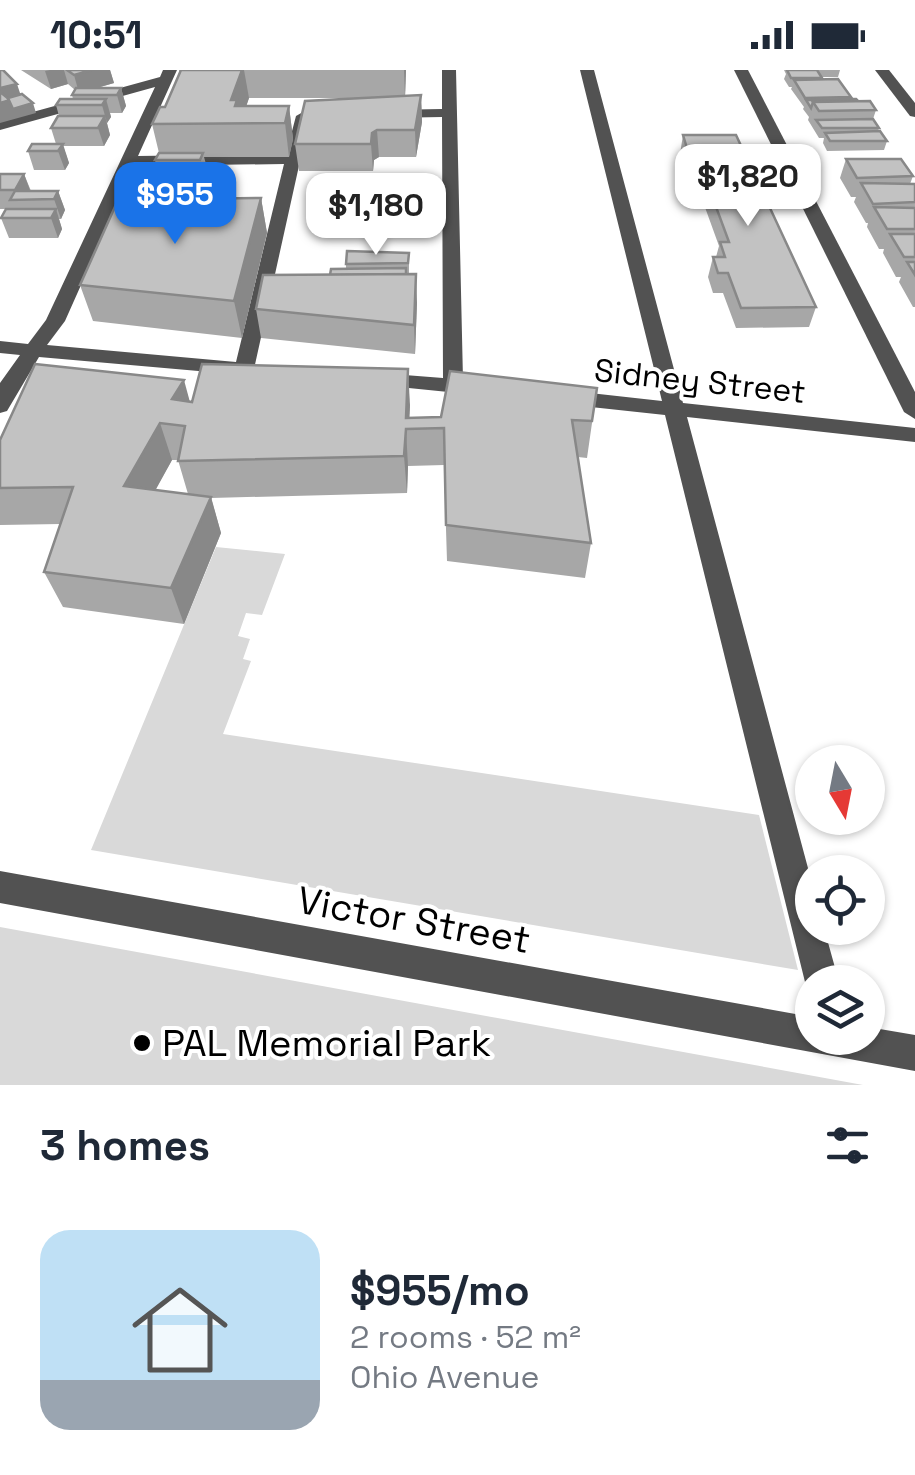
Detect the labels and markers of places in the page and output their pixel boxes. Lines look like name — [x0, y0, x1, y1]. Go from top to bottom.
pin: $1,820 — [667, 144, 829, 229]
pin: $955 — [116, 162, 234, 247]
pin: $1,180 — [295, 173, 457, 258]
place label: PAL Memorial Park — [162, 1019, 491, 1067]
marker: PAL Memorial Park — [131, 1032, 153, 1054]

